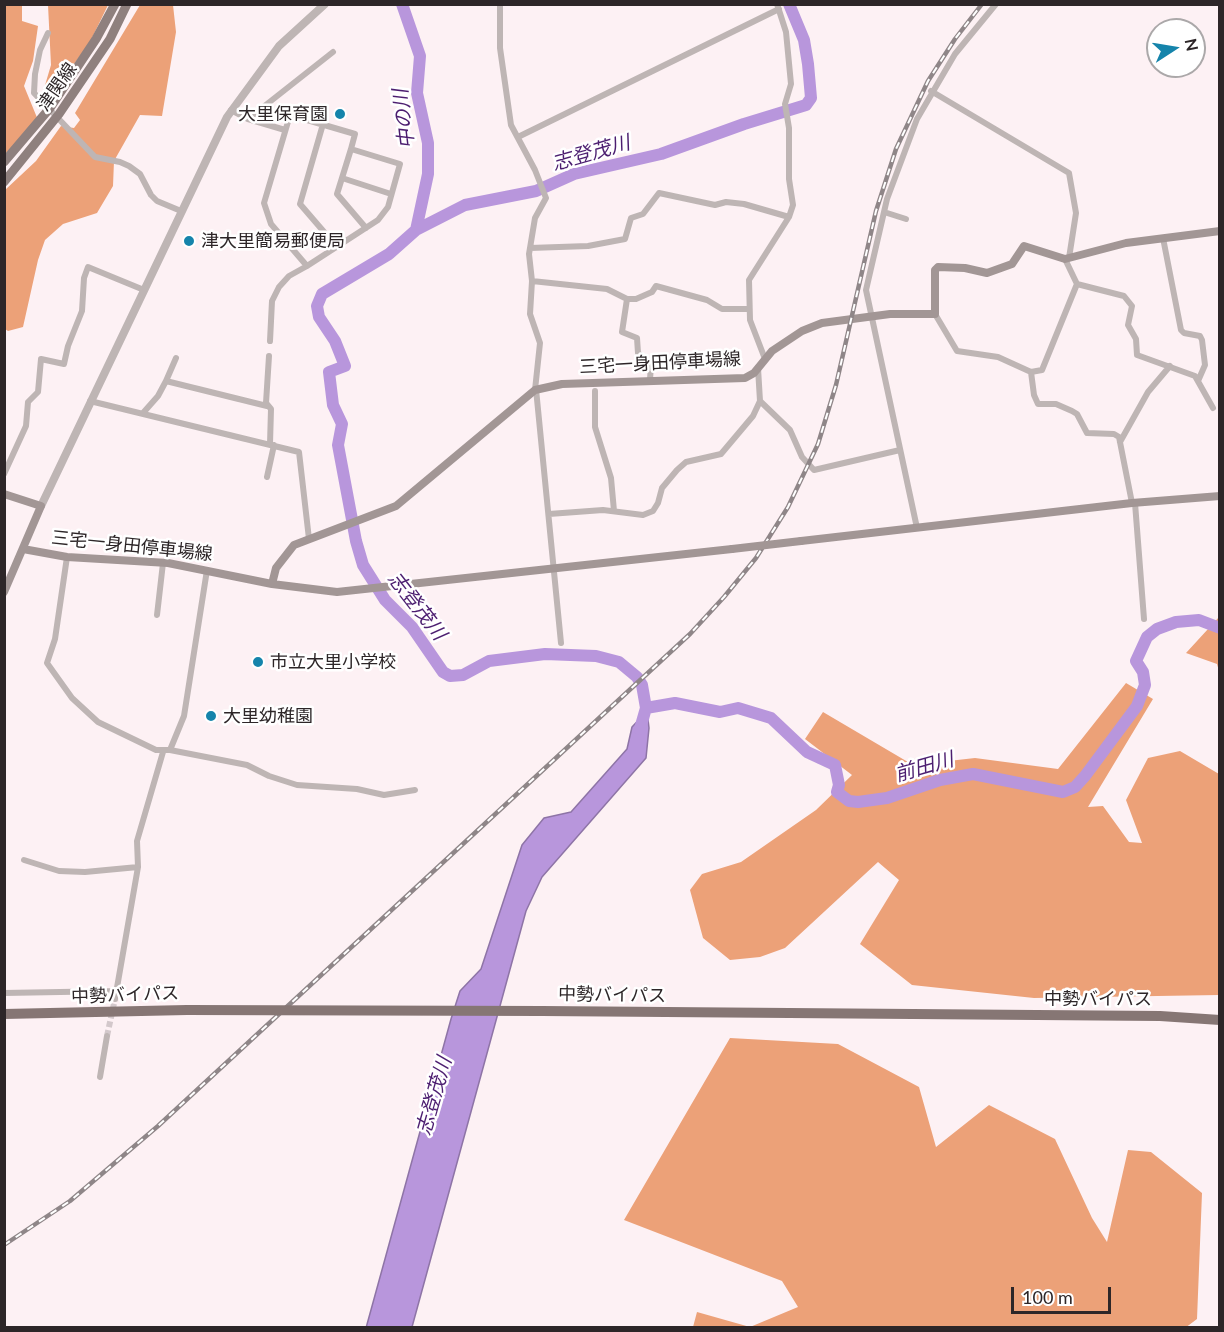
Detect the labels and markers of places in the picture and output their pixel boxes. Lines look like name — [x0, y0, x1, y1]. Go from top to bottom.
place label: 大里保育園 — [238, 103, 328, 125]
marker: 大里保育園 — [333, 107, 347, 121]
place label: 津大里簡易郵便局 — [201, 230, 345, 252]
marker: 津大里簡易郵便局 — [182, 234, 196, 248]
place label: 市立大里小学校 — [270, 651, 396, 673]
marker: 市立大里小学校 — [251, 655, 265, 669]
place label: 大里幼稚園 — [223, 705, 313, 727]
marker: 大里幼稚園 — [204, 709, 218, 723]

